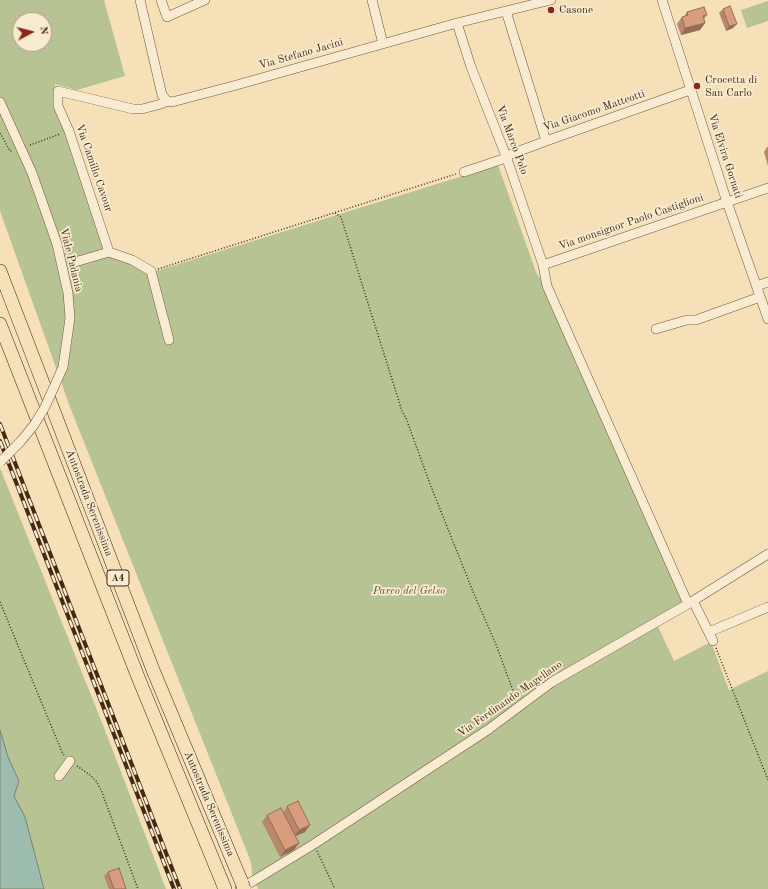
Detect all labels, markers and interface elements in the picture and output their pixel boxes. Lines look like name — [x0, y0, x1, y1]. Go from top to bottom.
place label: Casone — [559, 3, 593, 17]
marker: Casone — [546, 5, 556, 15]
north arrow — [12, 12, 52, 52]
text: N — [37, 26, 49, 35]
street label: Via Stefano Jacini — [257, 36, 345, 72]
place label: Crocetta di San Carlo — [705, 73, 757, 99]
marker: Crocetta di San Carlo — [692, 81, 702, 91]
street label: Via Giacomo Matteotti — [541, 87, 647, 135]
street label: Via Marco Polo — [493, 104, 531, 176]
street label: Via Elvira Gornati — [705, 112, 745, 200]
street label: Via Camillo Cavour — [73, 122, 115, 214]
street label: Via monsignor Paolo Castiglioni — [557, 191, 705, 253]
street label: Viale Padania — [57, 227, 85, 293]
street label: Autostrada Serenissima — [63, 448, 115, 558]
road number: A4 — [107, 570, 129, 586]
park label: Parco del Gelso — [373, 584, 445, 598]
street label: Via Ferdinando Magellano — [455, 658, 565, 740]
street label: Autostrada Serenissima — [181, 749, 237, 859]

